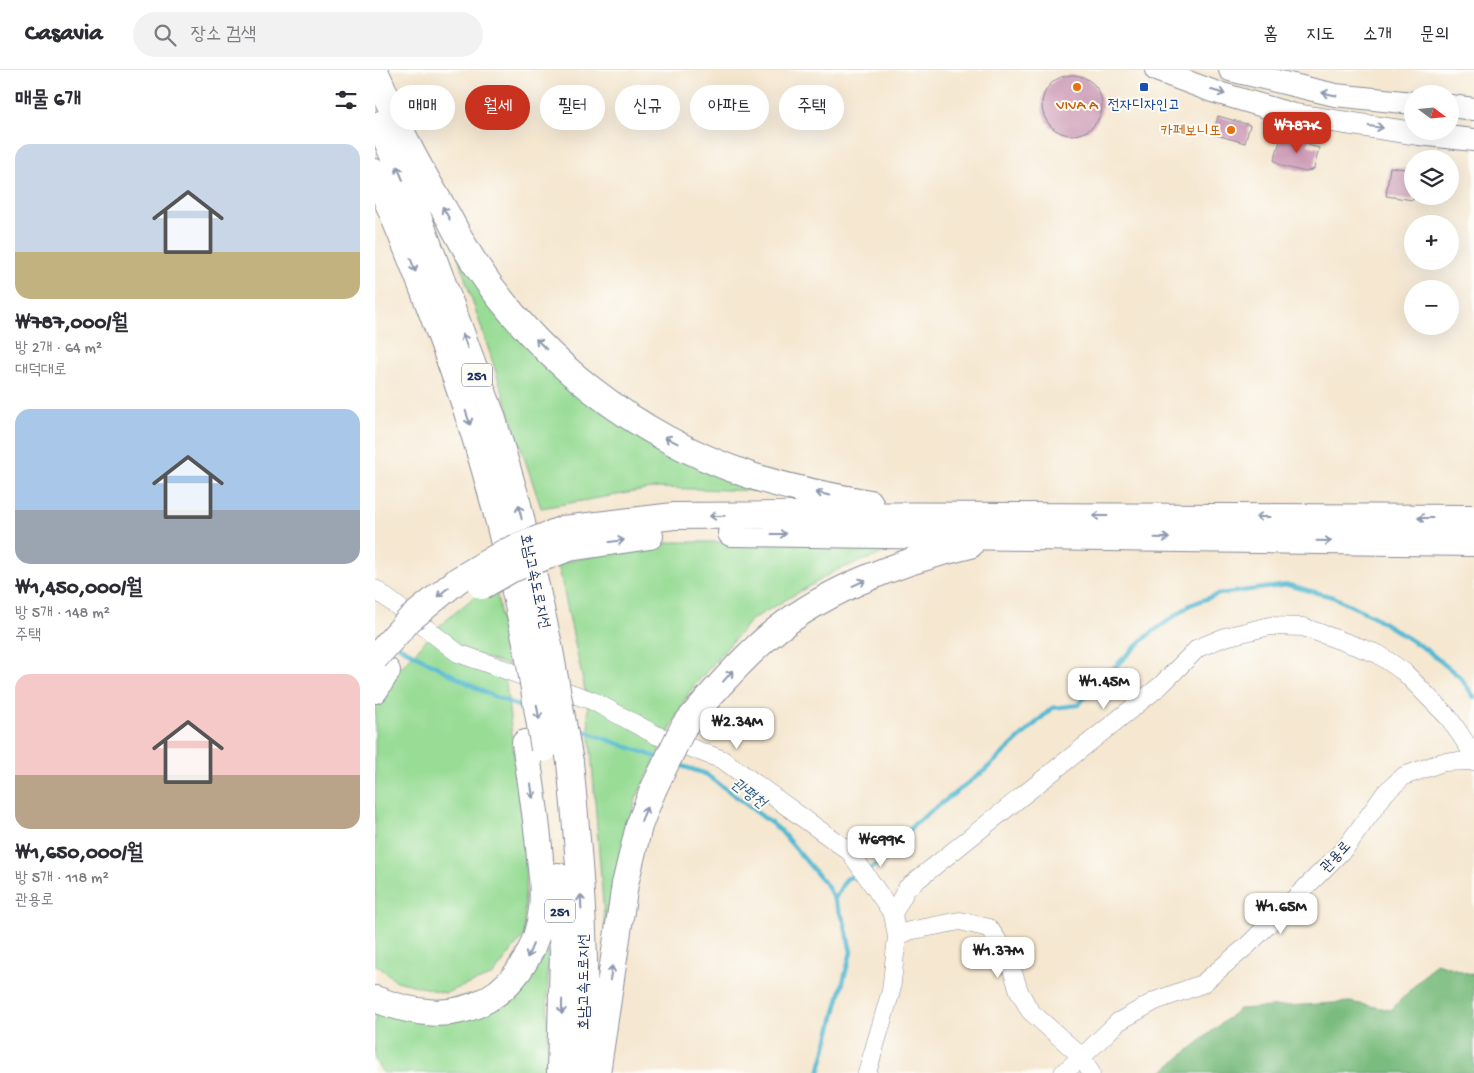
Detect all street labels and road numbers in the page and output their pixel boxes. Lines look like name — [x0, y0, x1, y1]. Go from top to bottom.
road number: 251 — [462, 364, 492, 386]
street label: 호남고속도로지선 — [515, 532, 553, 631]
street label: 관용로 — [1318, 838, 1355, 877]
road number: 251 — [545, 899, 575, 922]
street label: 호남고속도로지선 — [576, 934, 594, 1030]

